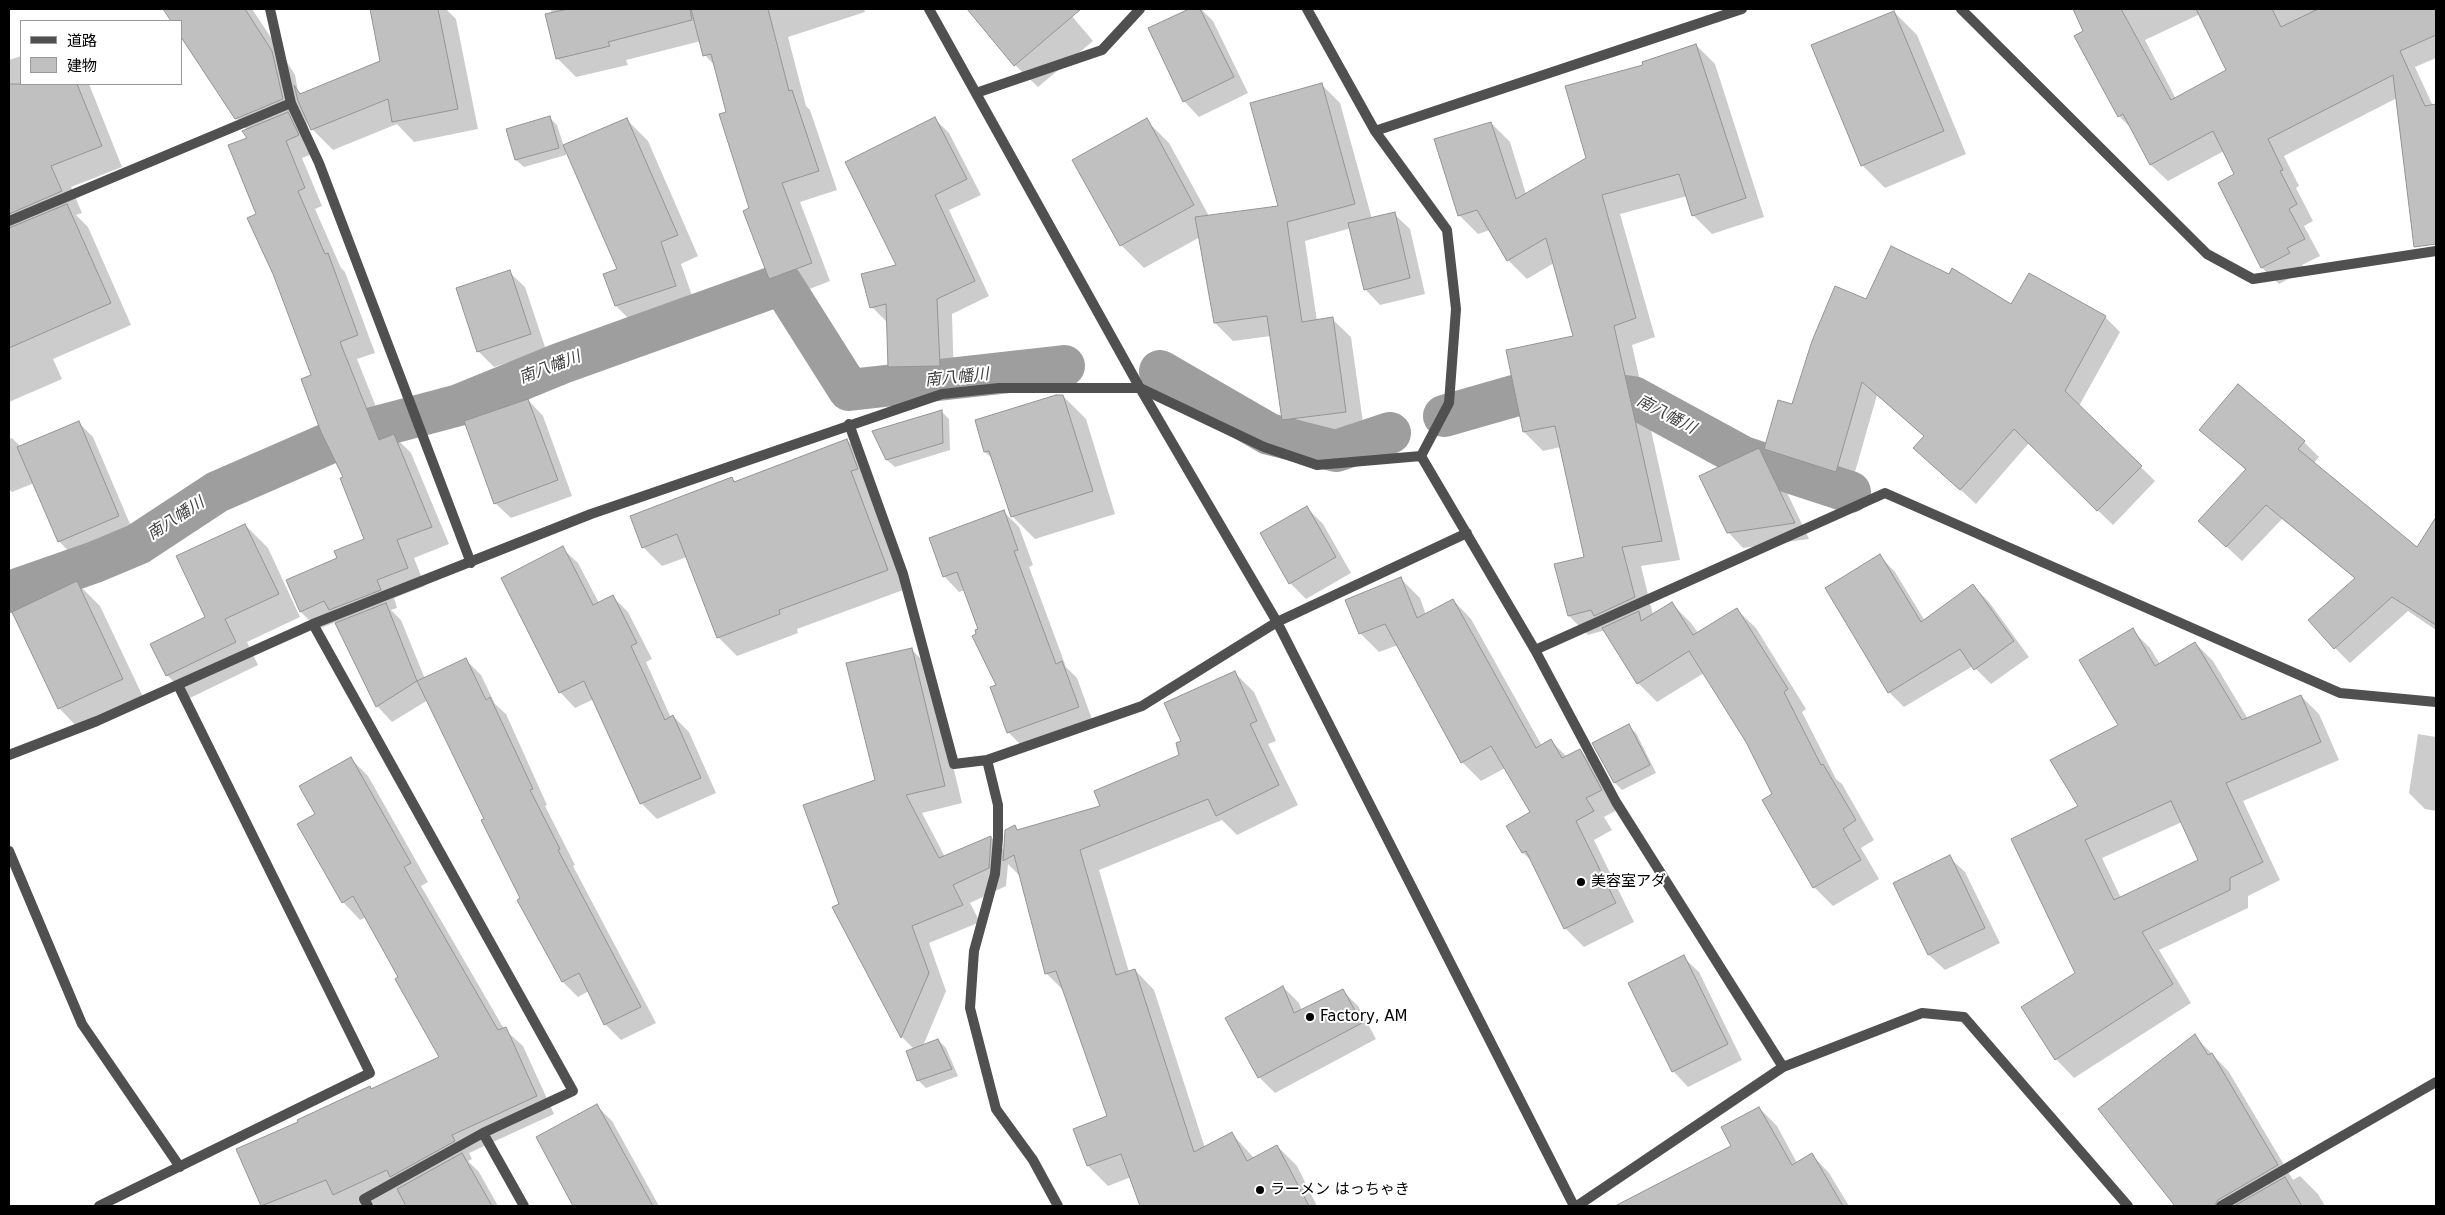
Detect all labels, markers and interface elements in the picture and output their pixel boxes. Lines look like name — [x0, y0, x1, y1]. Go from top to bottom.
legend — [20, 20, 182, 85]
text: 道路 — [67, 32, 97, 50]
text: 建物 — [67, 57, 97, 75]
water label: 南八幡川 — [517, 348, 583, 388]
water label: 南八幡川 — [924, 365, 990, 391]
water label: 南八幡川 — [1633, 392, 1699, 438]
water label: 南八幡川 — [144, 494, 208, 544]
place label: 美容室アダ — [1591, 873, 1666, 891]
marker: 美容室アダ — [1575, 876, 1587, 888]
place label: Factory, AM — [1320, 1008, 1408, 1026]
marker: Factory, AM — [1304, 1011, 1316, 1023]
place label: ラーメン はっちゃき — [1270, 1181, 1410, 1199]
marker: ラーメン はっちゃき — [1254, 1184, 1266, 1196]

